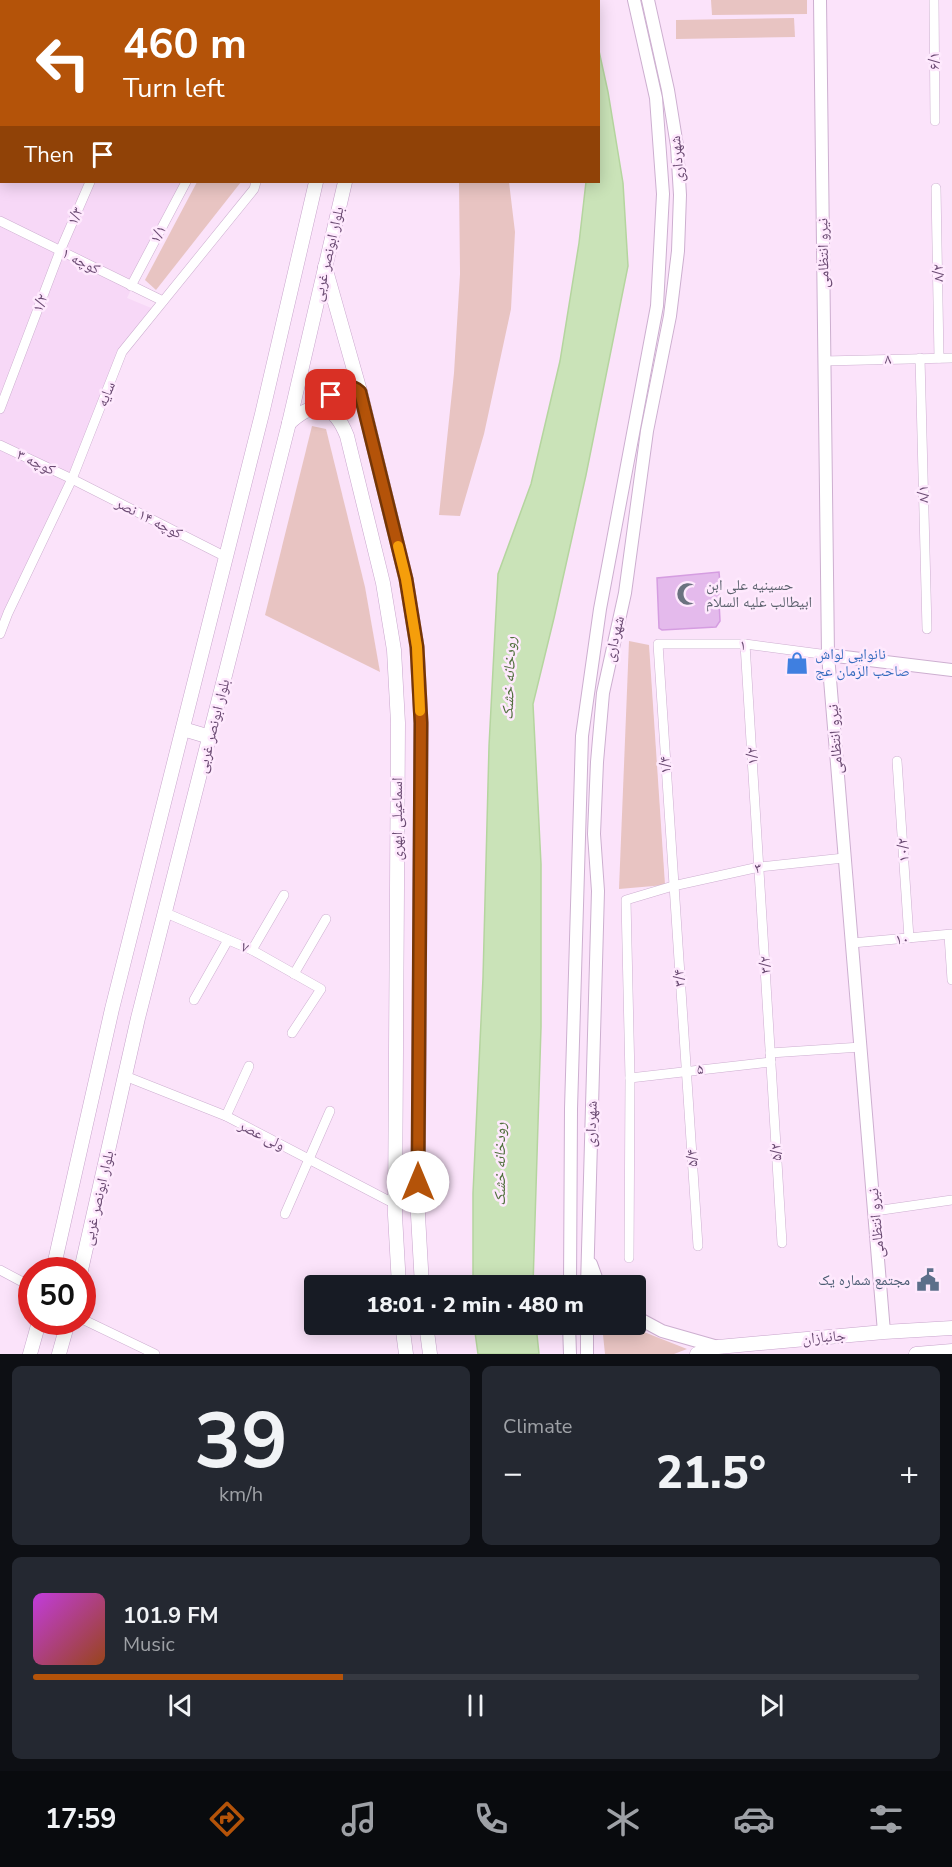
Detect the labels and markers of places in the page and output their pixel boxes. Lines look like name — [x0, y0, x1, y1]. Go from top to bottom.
pin — [305, 369, 356, 420]
place label: حسینیه علی ابن ابیطالب علیه السلام — [706, 575, 812, 612]
mosque icon: حسینیه علی ابن ابیطالب علیه السلام — [675, 581, 701, 607]
place label: نانوایی لواش صاحب الزمان عج — [815, 644, 910, 681]
shop icon: نانوایی لواش صاحب الزمان عج — [784, 650, 810, 676]
public building icon: مجتمع شماره یک — [915, 1267, 941, 1293]
place label: مجتمع شماره یک — [818, 1270, 910, 1290]

